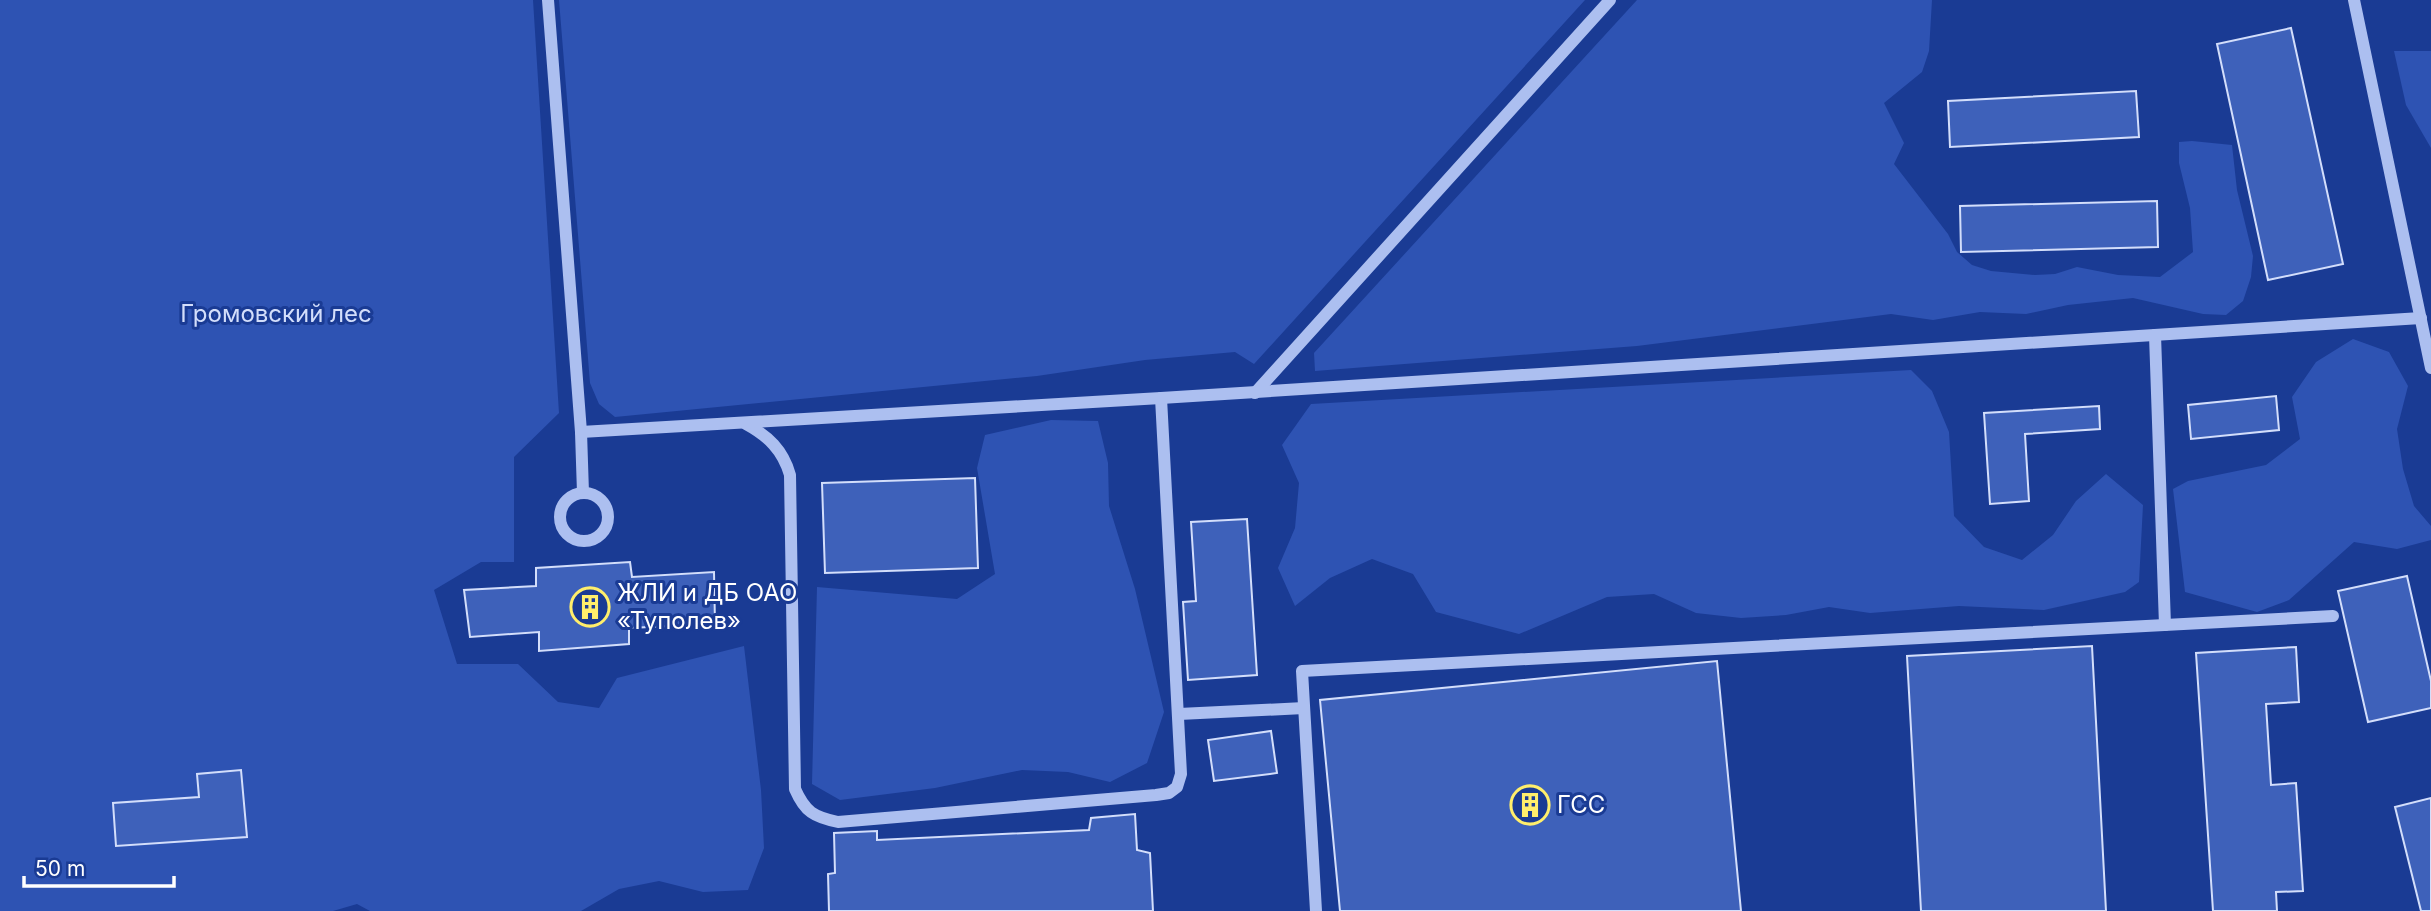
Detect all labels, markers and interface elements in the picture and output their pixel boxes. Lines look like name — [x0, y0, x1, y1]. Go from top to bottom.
park label: Громовский лес — [180, 299, 372, 328]
place label: ЖЛИ и ДБ ОАО «Туполев» — [617, 578, 797, 635]
building icon: ЖЛИ и ДБ ОАО «Туполев» — [569, 586, 611, 628]
building icon: ГСС — [1509, 784, 1551, 826]
place label: ГСС — [1557, 790, 1605, 819]
scale bar — [24, 844, 175, 888]
text: 50 m — [35, 856, 85, 881]

